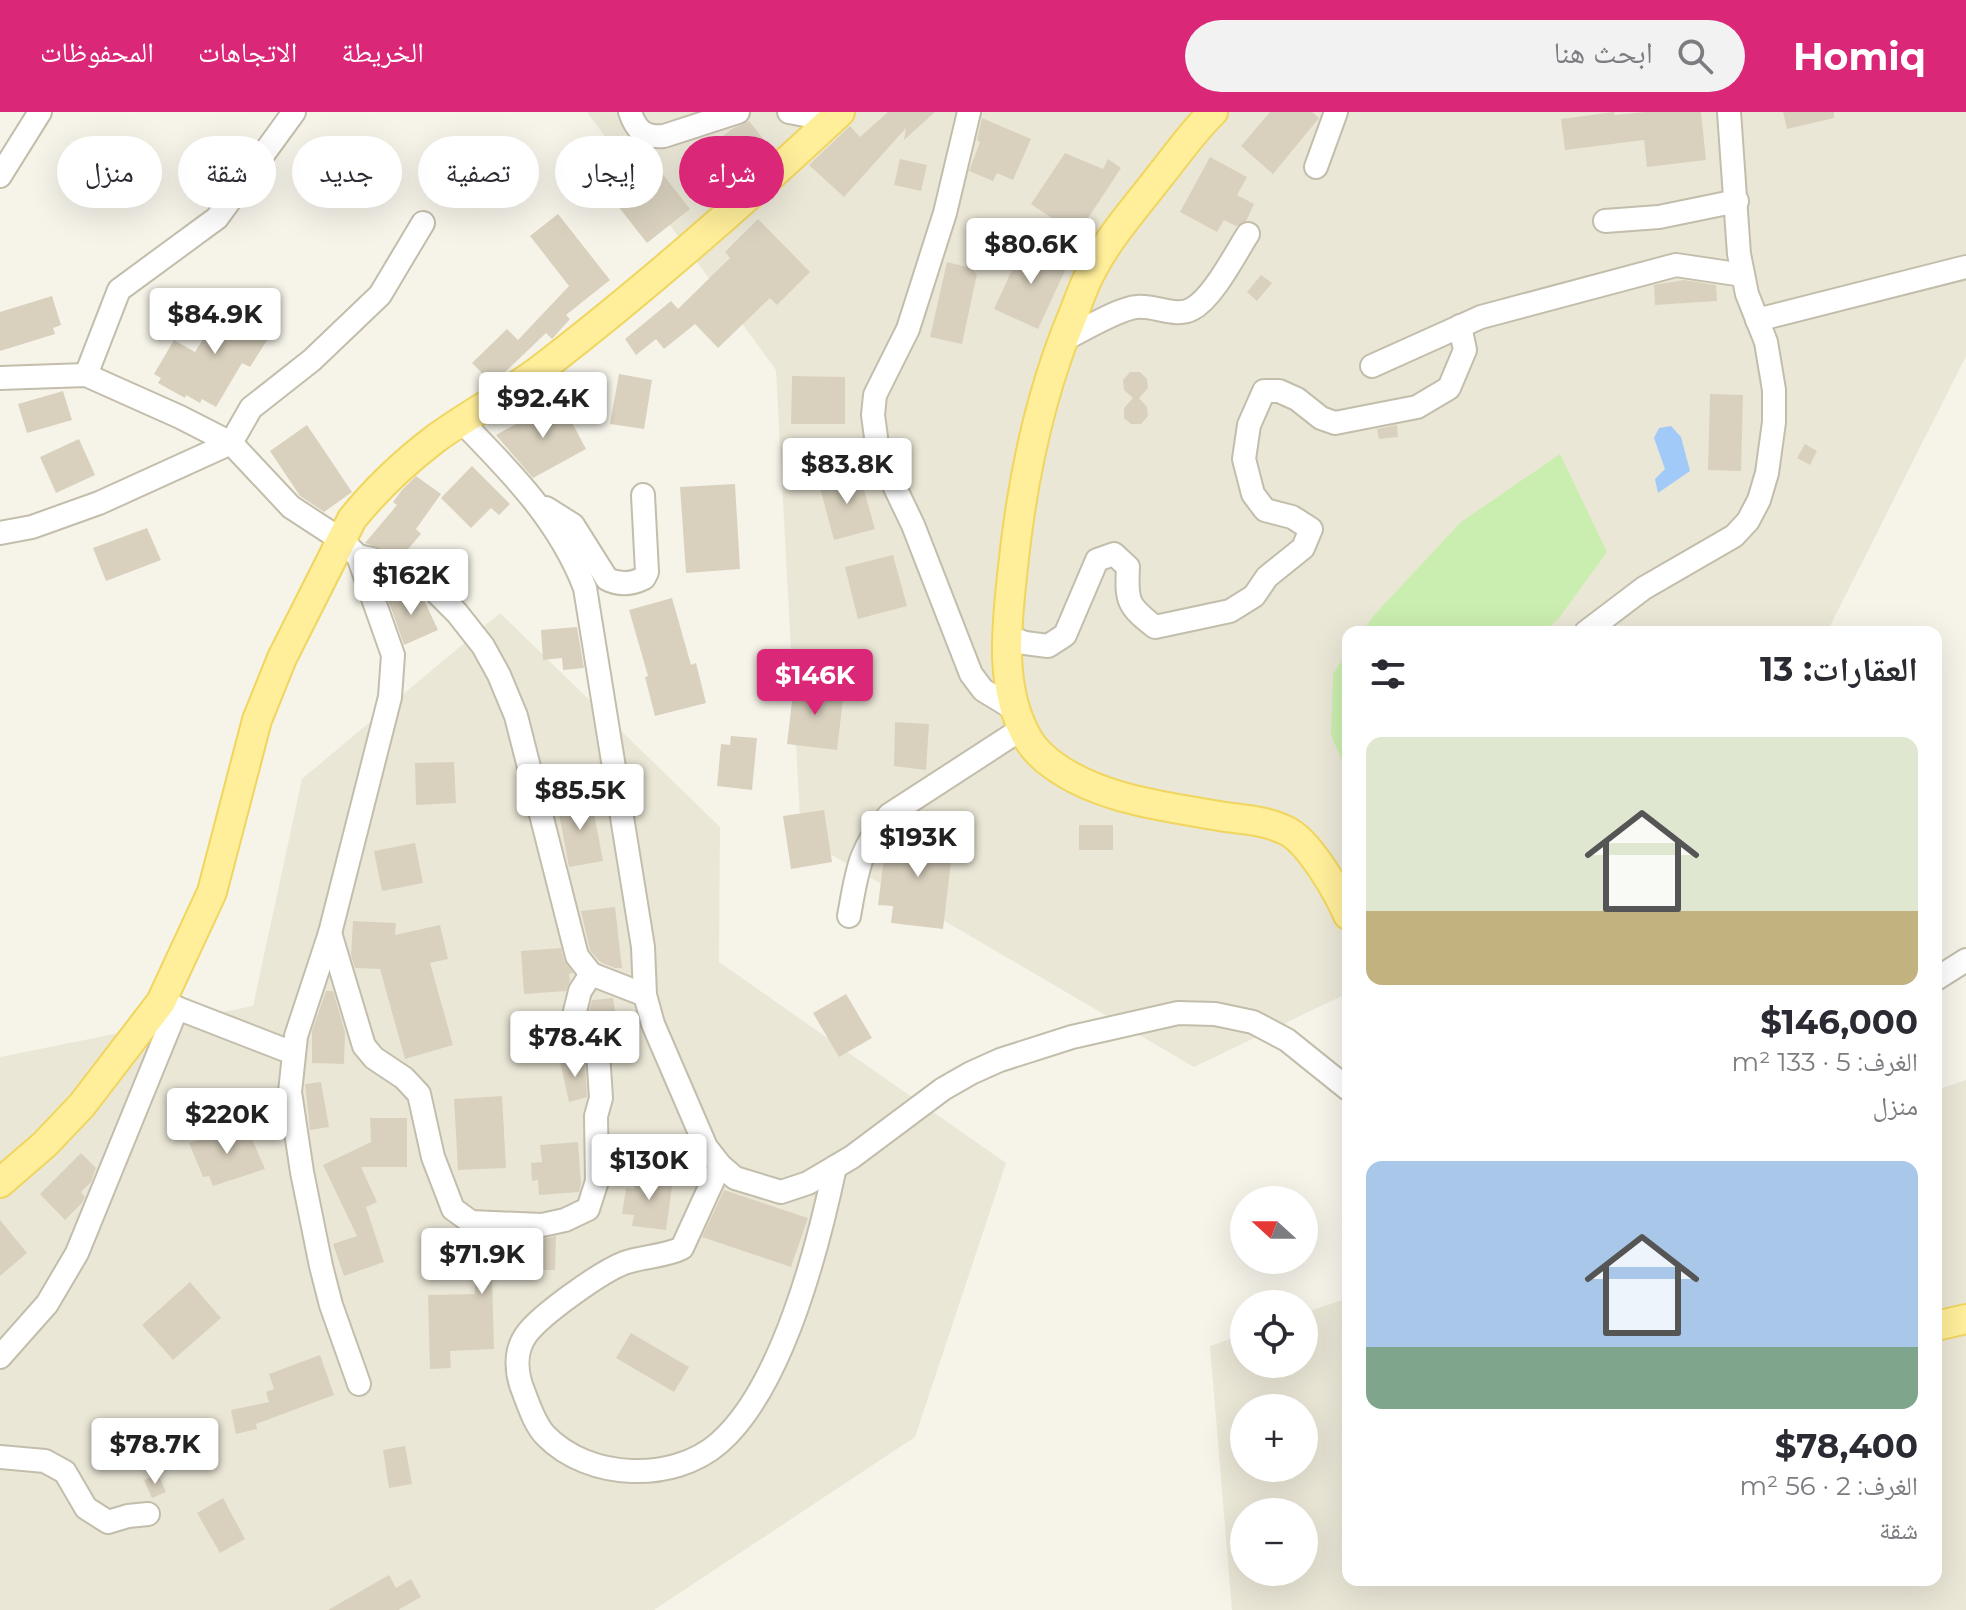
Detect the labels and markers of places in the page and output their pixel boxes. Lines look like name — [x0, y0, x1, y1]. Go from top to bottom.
pin: $80.6K — [966, 218, 1096, 286]
pin: $84.9K — [150, 288, 280, 356]
pin: $92.4K — [478, 372, 608, 440]
pin: $83.8K — [782, 438, 912, 506]
pin: $162K — [355, 549, 467, 617]
pin: $146K — [759, 649, 871, 717]
pin: $85.5K — [515, 764, 645, 832]
pin: $193K — [862, 811, 974, 879]
pin: $78.4K — [510, 1011, 640, 1079]
pin: $220K — [171, 1088, 283, 1156]
pin: $130K — [593, 1134, 705, 1202]
pin: $71.9K — [417, 1228, 547, 1296]
pin: $78.7K — [90, 1418, 220, 1486]

